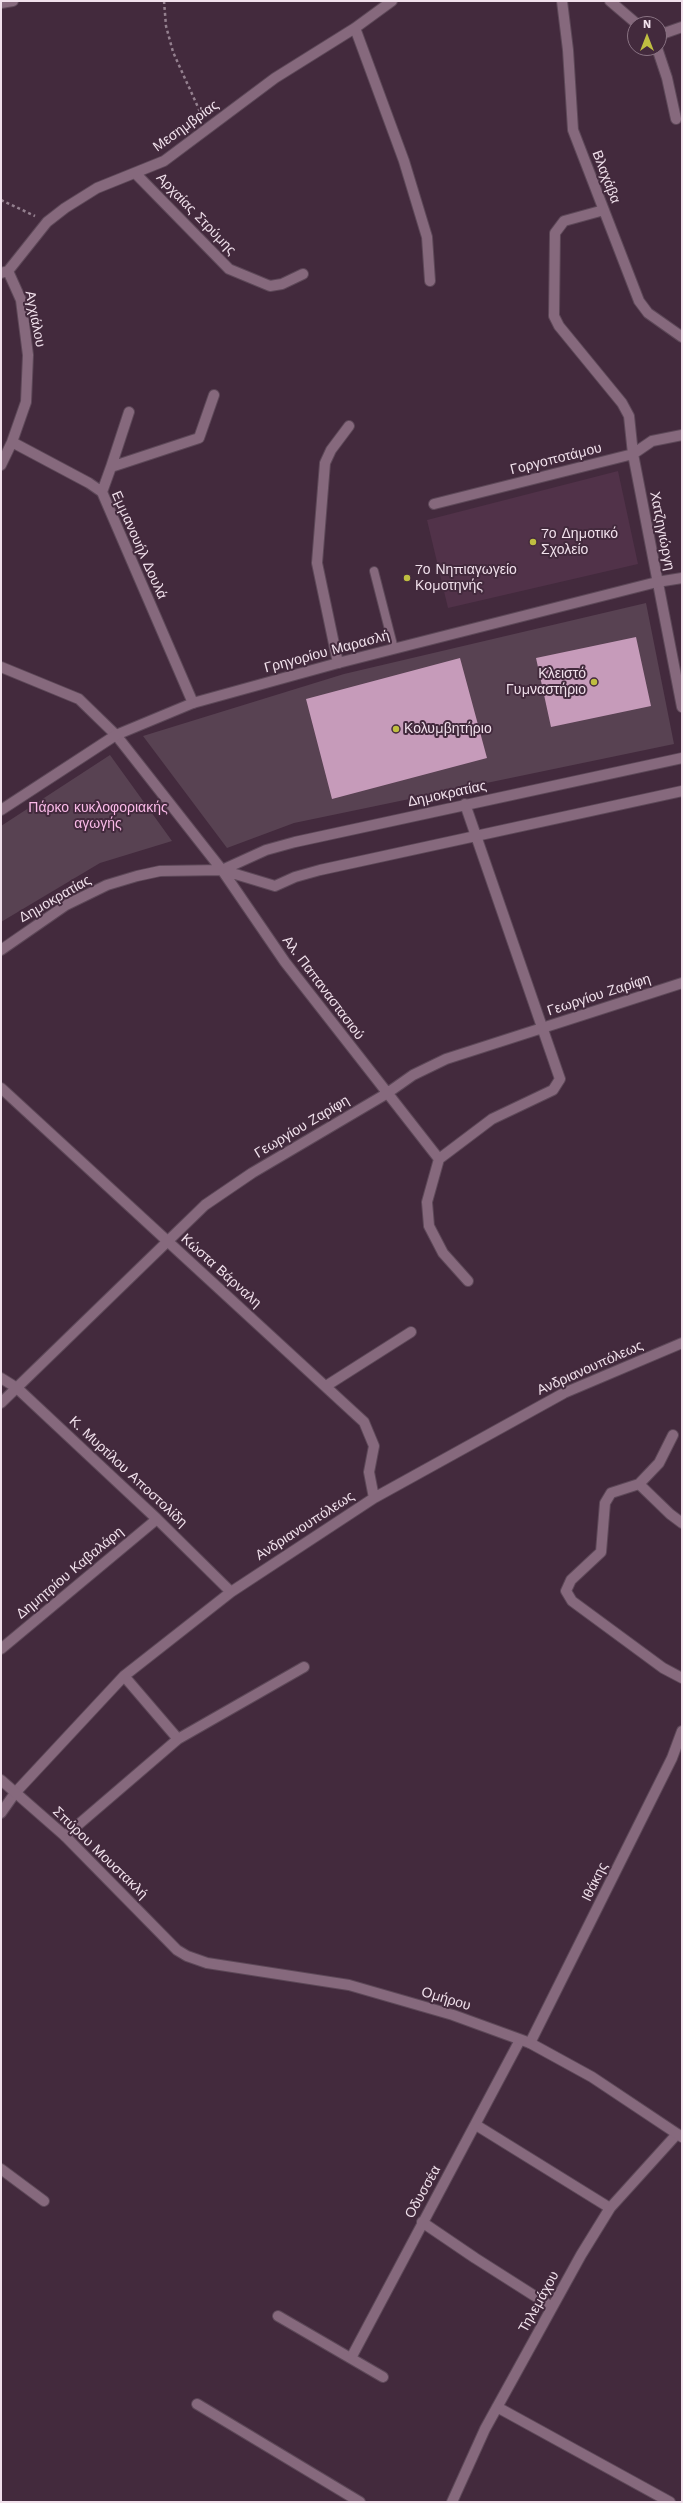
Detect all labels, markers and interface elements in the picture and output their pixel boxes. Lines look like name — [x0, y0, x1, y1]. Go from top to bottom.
north arrow — [627, 16, 667, 56]
text: N — [643, 18, 651, 31]
street label: Μεσημβρίας — [150, 97, 222, 155]
street label: Βλαχάβα — [588, 148, 624, 206]
street label: Αρχαίας Στρύμης — [153, 170, 239, 258]
street label: Αγχιάλου — [21, 289, 49, 349]
street label: Γοργοποτάμου — [509, 440, 603, 478]
street label: Εμμανουήλ Δουλά — [108, 488, 170, 602]
street label: Χατζηγιώργη — [646, 490, 678, 572]
place label: 7ο Δημοτικό Σχολείο — [541, 526, 618, 558]
marker: 7ο Δημοτικό Σχολείο — [528, 537, 538, 547]
place label: 7ο Νηπιαγωγείο Κομοτηνής — [415, 562, 517, 594]
marker: 7ο Νηπιαγωγείο Κομοτηνής — [402, 573, 412, 583]
street label: Γρηγορίου Μαρασλή — [263, 627, 391, 677]
place label: Κλειστό Γυμναστήριο — [506, 666, 586, 698]
marker: Κλειστό Γυμναστήριο — [589, 677, 599, 687]
place label: Κολυμβητήριο — [404, 721, 492, 737]
marker: Κολυμβητήριο — [391, 724, 401, 734]
street label: Δημοκρατίας — [406, 777, 488, 811]
park label: Πάρκο κυκλοφοριακής αγωγής — [28, 800, 168, 832]
street label: Δημοκρατίας — [16, 872, 94, 926]
street label: Αλ. Παπαναστασιού — [278, 933, 368, 1043]
street label: Γεωργίου Ζαρίφη — [545, 970, 653, 1020]
street label: Γεωργίου Ζαρίφη — [251, 1092, 353, 1162]
street label: Κώστα Βάρναλη — [177, 1231, 265, 1311]
street label: Ανδριανουπόλεως — [534, 1337, 646, 1399]
street label: Κ. Μυρτίλου Αποστολίδη — [66, 1413, 190, 1531]
street label: Ανδριανουπόλεως — [253, 1488, 357, 1564]
street label: Δημητρίου Καβαλάρη — [13, 1523, 127, 1623]
street label: Σπύρου Μουστακλή — [49, 1803, 151, 1903]
street label: Ιθάκης — [578, 1860, 612, 1904]
street label: Ομήρου — [419, 1984, 473, 2014]
street label: Οδυσσέα — [402, 2163, 444, 2221]
street label: Τηλεμάχου — [515, 2268, 563, 2336]

